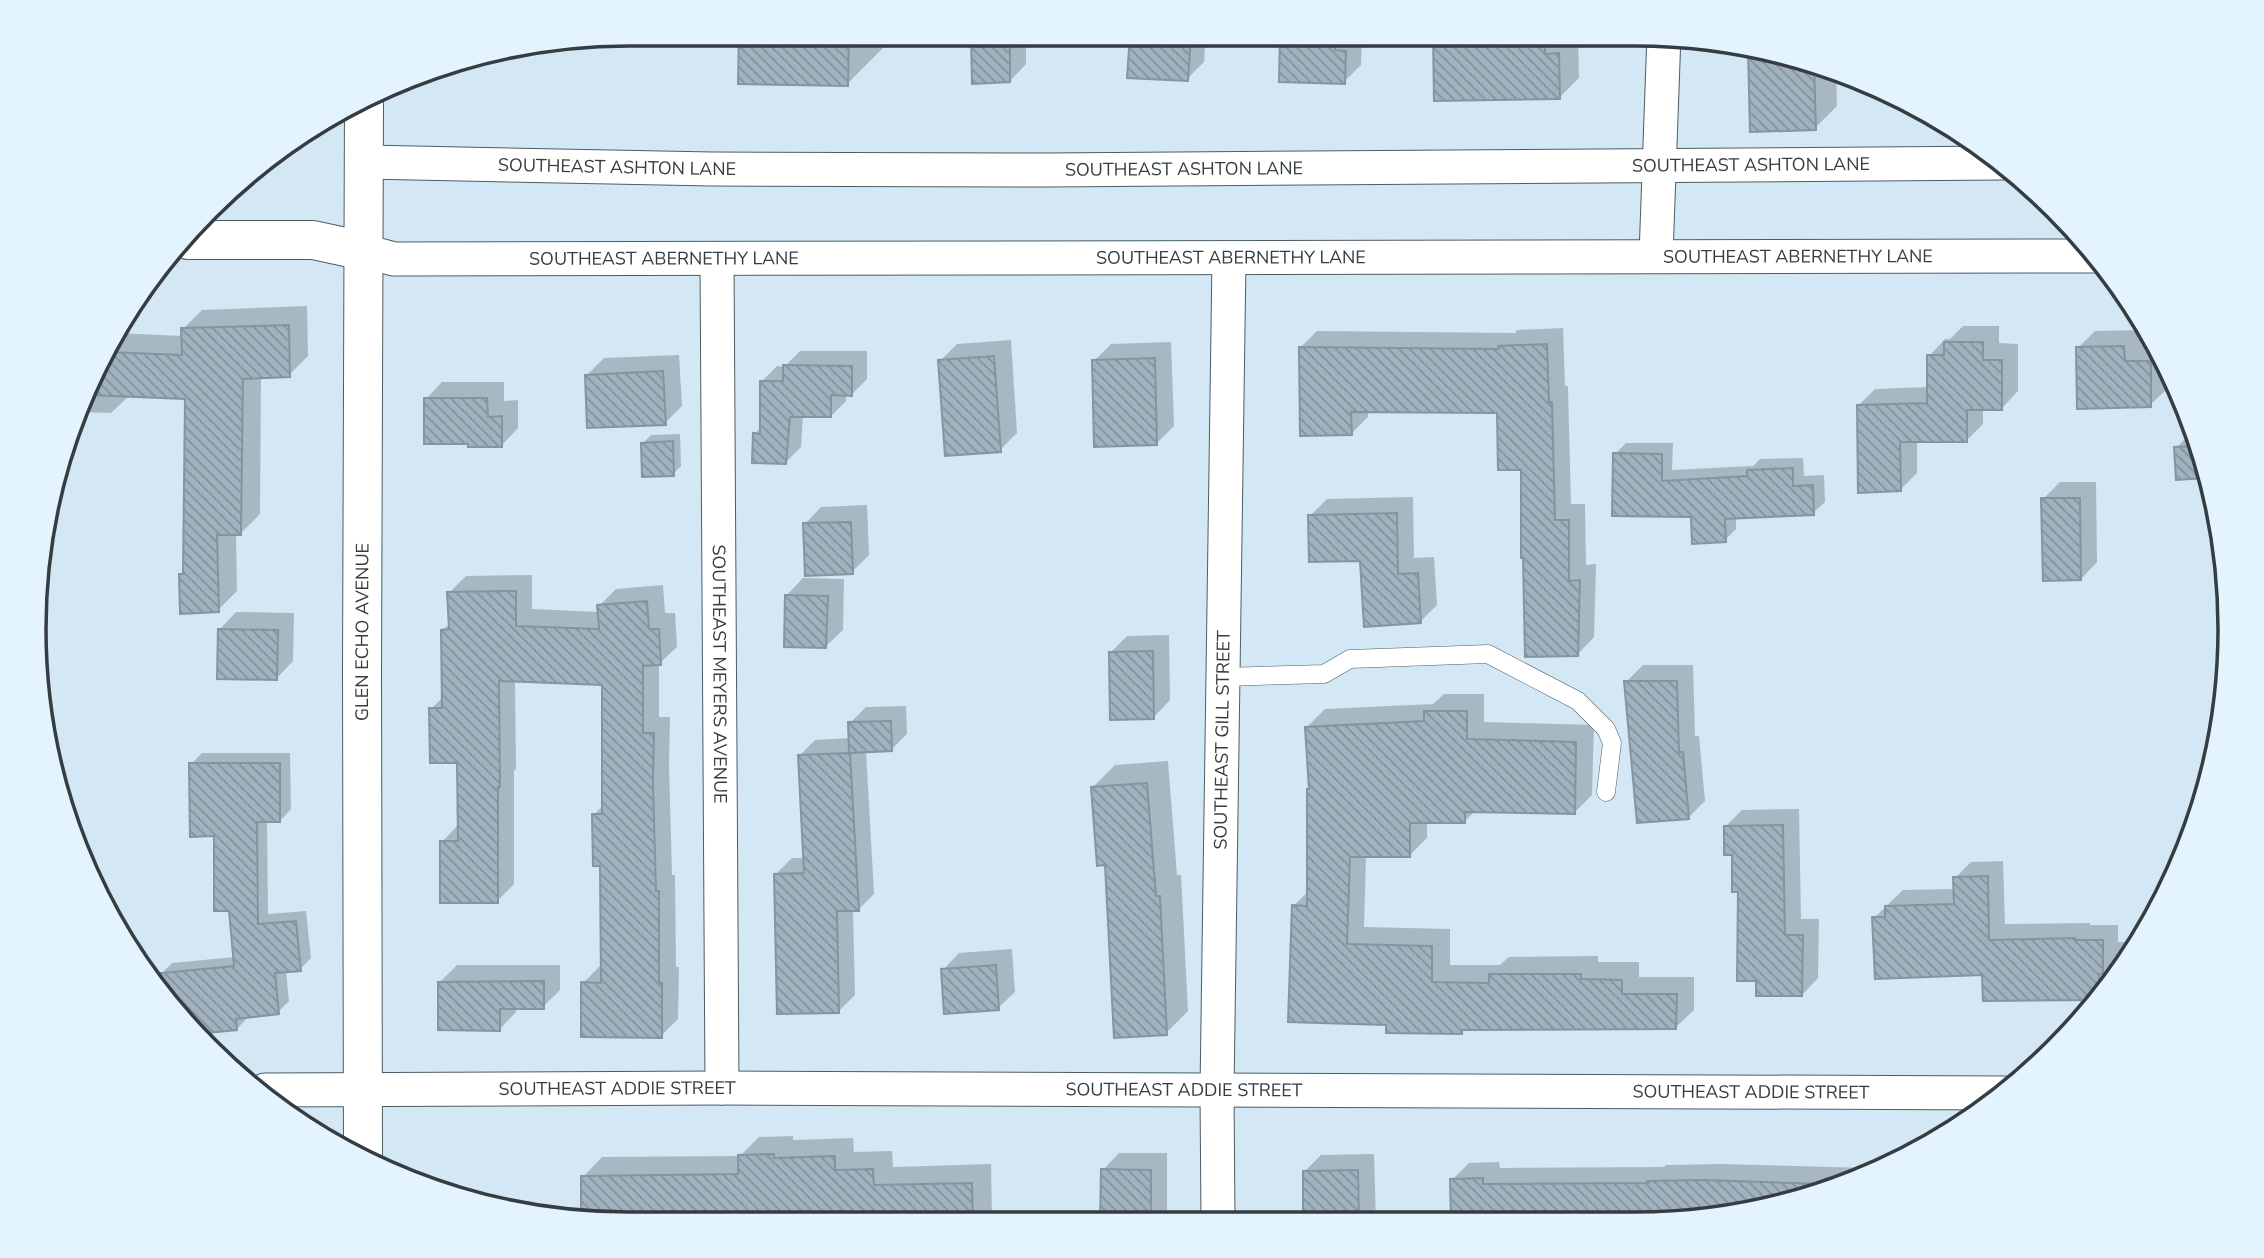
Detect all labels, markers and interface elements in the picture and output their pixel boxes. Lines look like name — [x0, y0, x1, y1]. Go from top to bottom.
street label: SOUTHEAST ASHTON LANE — [1632, 152, 1870, 178]
street label: SOUTHEAST ASHTON LANE — [498, 153, 736, 181]
street label: SOUTHEAST ASHTON LANE — [1065, 156, 1303, 182]
street label: SOUTHEAST ABERNETHY LANE — [1663, 244, 1933, 269]
street label: SOUTHEAST ABERNETHY LANE — [1096, 245, 1366, 270]
street label: SOUTHEAST ABERNETHY LANE — [529, 246, 799, 271]
street label: GLEN ECHO AVENUE — [350, 543, 374, 721]
street label: SOUTHEAST MEYERS AVENUE — [707, 544, 732, 804]
street label: SOUTHEAST GILL STREET — [1208, 630, 1236, 850]
street label: SOUTHEAST ADDIE STREET — [498, 1076, 736, 1101]
street label: SOUTHEAST ADDIE STREET — [1065, 1077, 1303, 1102]
street label: SOUTHEAST ADDIE STREET — [1632, 1080, 1870, 1104]

